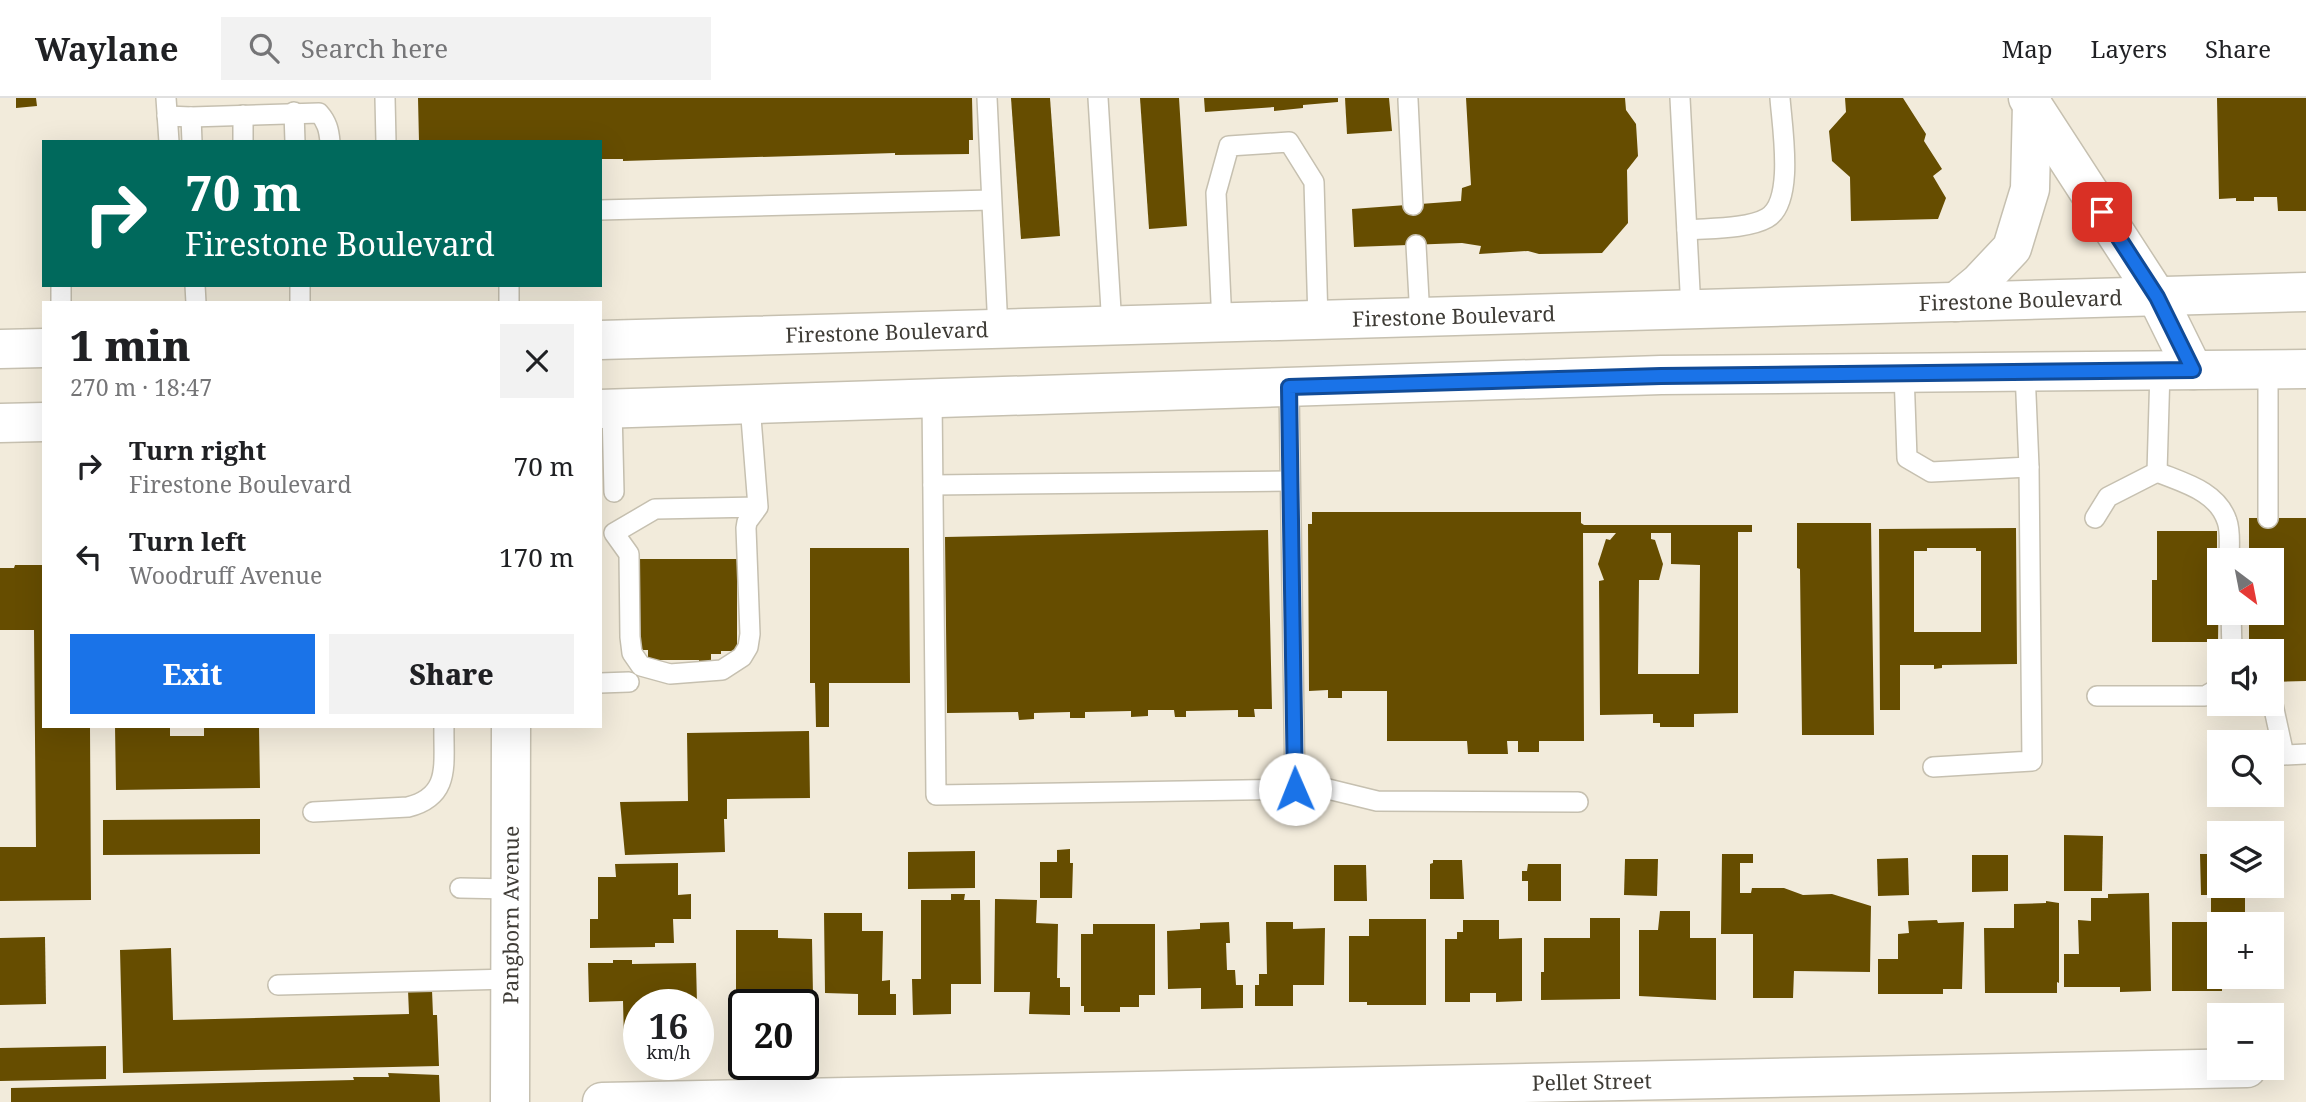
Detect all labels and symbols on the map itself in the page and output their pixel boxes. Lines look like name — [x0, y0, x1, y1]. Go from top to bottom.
pin — [2072, 182, 2132, 242]
street label: Firestone Boulevard — [1918, 283, 2123, 317]
street label: Firestone Boulevard — [1352, 299, 1556, 333]
street label: Firestone Boulevard — [785, 315, 989, 349]
north arrow — [2207, 548, 2284, 625]
position arrow — [1258, 752, 1332, 826]
street label: Pangborn Avenue — [496, 826, 525, 1004]
speed limit sign: 20 — [728, 989, 819, 1080]
street label: Pellet Street — [1532, 1066, 1652, 1097]

